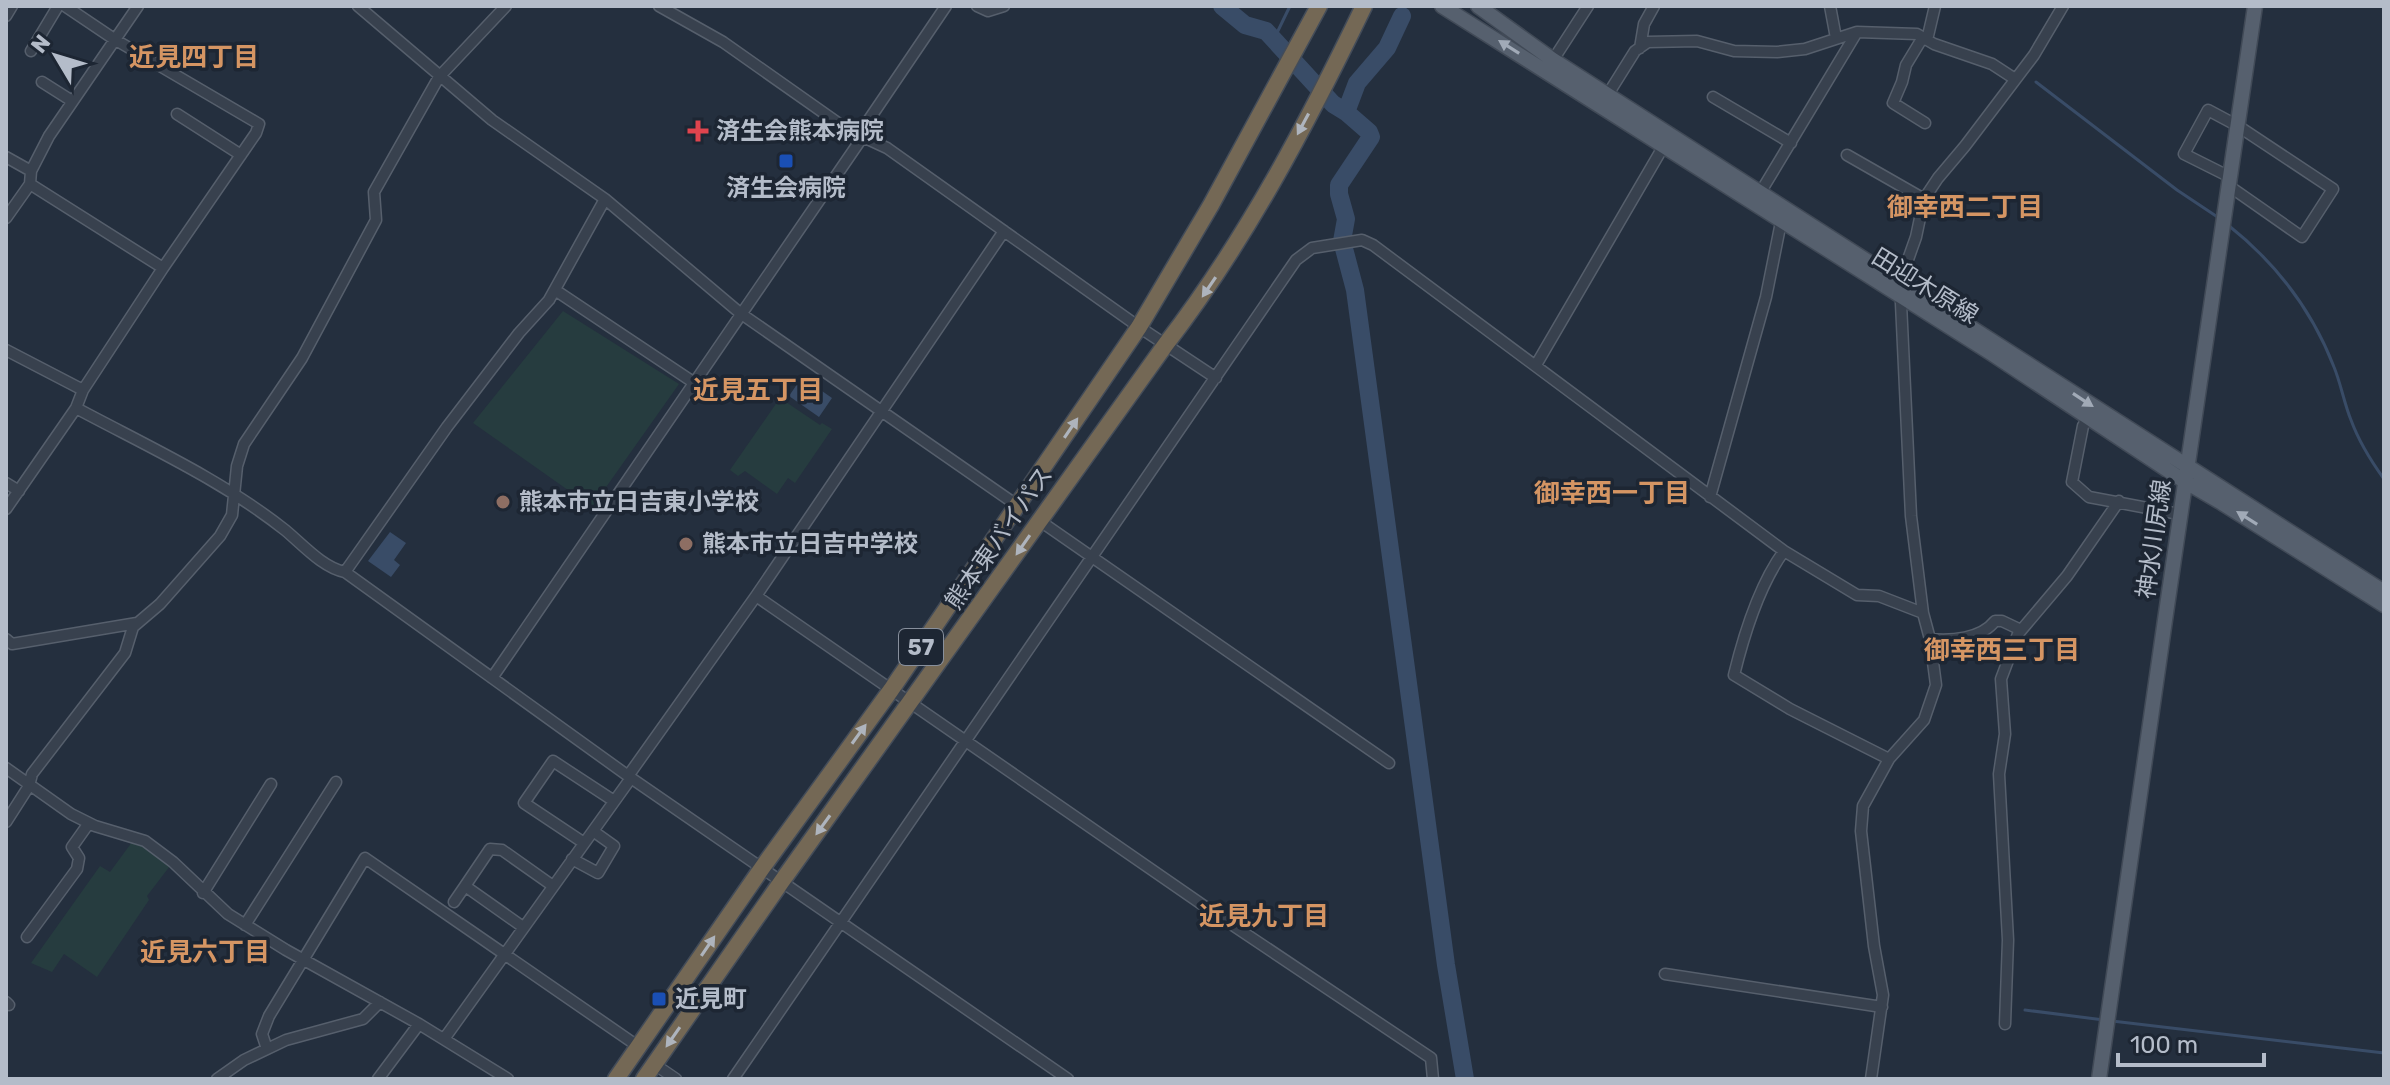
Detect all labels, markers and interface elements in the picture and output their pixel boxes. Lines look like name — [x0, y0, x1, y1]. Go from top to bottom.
north arrow — [16, 16, 96, 96]
text: N — [25, 29, 56, 59]
one-way arrow — [1498, 40, 1520, 54]
district label: 近見四丁目 — [129, 42, 259, 73]
one-way arrow — [1297, 113, 1310, 136]
place label: 済生会熊本病院 — [716, 117, 884, 145]
marker: 済生会熊本病院 — [687, 120, 709, 142]
marker: 済生会病院 — [777, 152, 795, 170]
place label: 済生会病院 — [726, 174, 846, 202]
district label: 御幸西二丁目 — [1887, 192, 2043, 223]
street label: 田迎木原線 — [1867, 242, 1983, 330]
one-way arrow — [1202, 276, 1217, 297]
district label: 近見五丁目 — [693, 375, 823, 406]
one-way arrow — [2073, 392, 2094, 407]
one-way arrow — [1063, 418, 1078, 439]
street label: 熊本東バイパス — [939, 461, 1059, 615]
district label: 御幸西一丁目 — [1534, 478, 1690, 509]
street label: 神水川尻線 — [2132, 478, 2176, 600]
place label: 熊本市立日吉東小学校 — [519, 488, 759, 516]
marker: 熊本市立日吉東小学校 — [494, 493, 512, 511]
one-way arrow — [2236, 512, 2258, 526]
place label: 熊本市立日吉中学校 — [702, 530, 918, 558]
one-way arrow — [1016, 534, 1031, 555]
marker: 熊本市立日吉中学校 — [677, 535, 695, 553]
road number: 57 — [899, 629, 943, 665]
district label: 御幸西三丁目 — [1924, 635, 2080, 666]
one-way arrow — [851, 723, 867, 745]
one-way arrow — [816, 814, 831, 835]
district label: 近見九丁目 — [1199, 901, 1329, 932]
one-way arrow — [701, 935, 716, 956]
district label: 近見六丁目 — [140, 937, 270, 968]
place label: 近見町 — [675, 985, 747, 1013]
marker: 近見町 — [650, 990, 668, 1008]
scale bar — [2118, 1017, 2264, 1067]
one-way arrow — [666, 1027, 681, 1048]
text: 100 m — [2130, 1031, 2198, 1059]

